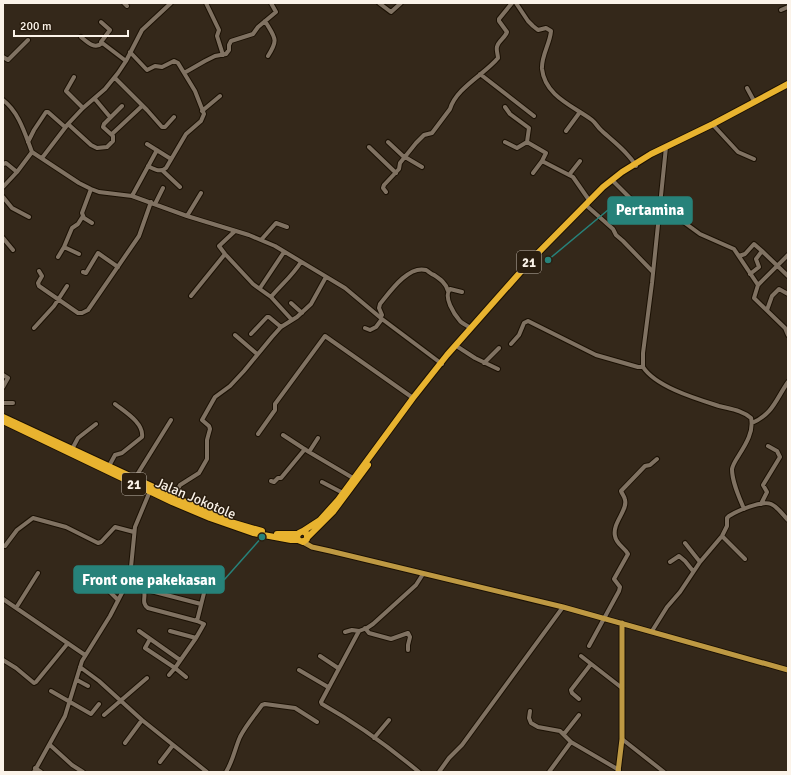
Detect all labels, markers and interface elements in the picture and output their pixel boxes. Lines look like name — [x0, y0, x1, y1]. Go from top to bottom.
scale bar — [14, 12, 128, 38]
text: 200 m — [20, 19, 52, 34]
callout: Pertamina — [608, 197, 692, 224]
text: Pertamina — [616, 201, 684, 219]
road number: 21 — [517, 251, 541, 273]
road number: 21 — [122, 473, 146, 495]
street label: Jalan Jokotole — [153, 474, 238, 523]
callout: Front one pakekasan — [74, 566, 224, 593]
text: Front one pakekasan — [82, 571, 216, 589]

